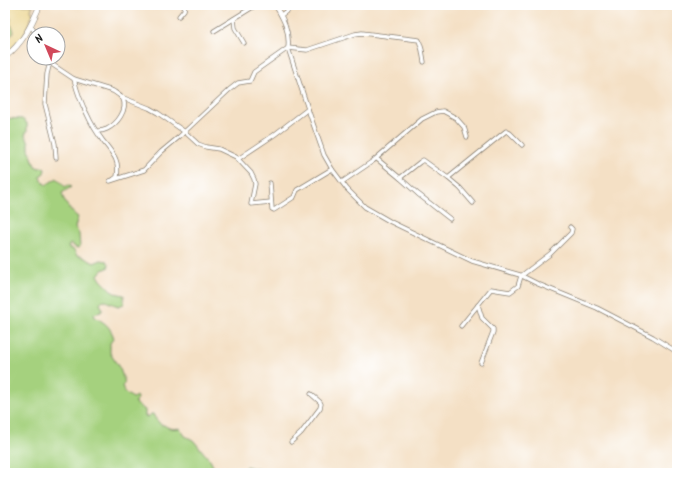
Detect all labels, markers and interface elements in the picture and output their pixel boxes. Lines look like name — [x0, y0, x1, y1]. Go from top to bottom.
north arrow — [26, 26, 66, 66]
text: N — [31, 31, 49, 48]

